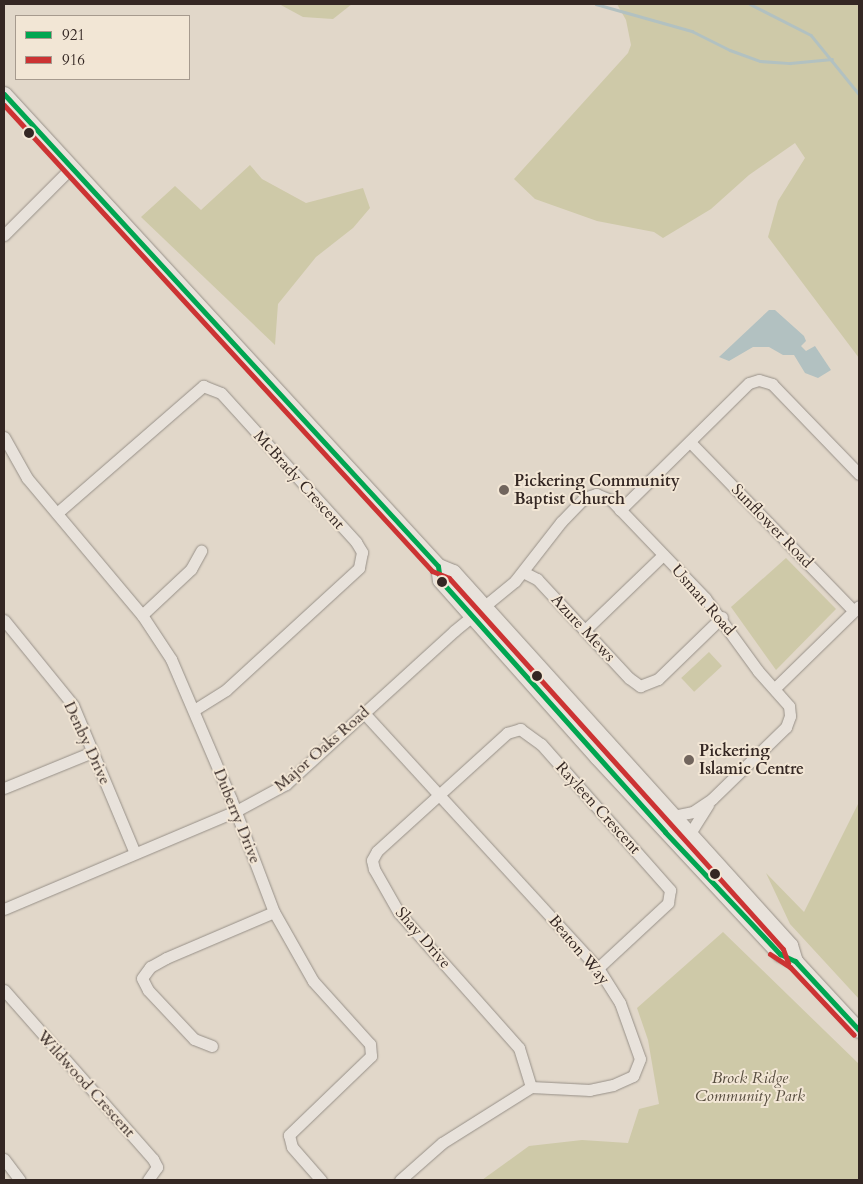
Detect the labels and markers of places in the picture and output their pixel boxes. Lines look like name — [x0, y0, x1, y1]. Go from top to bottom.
unlabelled marker — [24, 128, 34, 138]
place label: Pickering Community Baptist Church — [514, 471, 680, 509]
marker: Pickering Community Baptist Church — [498, 484, 510, 496]
unlabelled marker — [437, 577, 447, 587]
unlabelled marker — [532, 671, 542, 681]
place label: Pickering Islamic Centre — [699, 741, 804, 779]
marker: Pickering Islamic Centre — [683, 754, 695, 766]
unlabelled marker — [710, 869, 720, 879]

